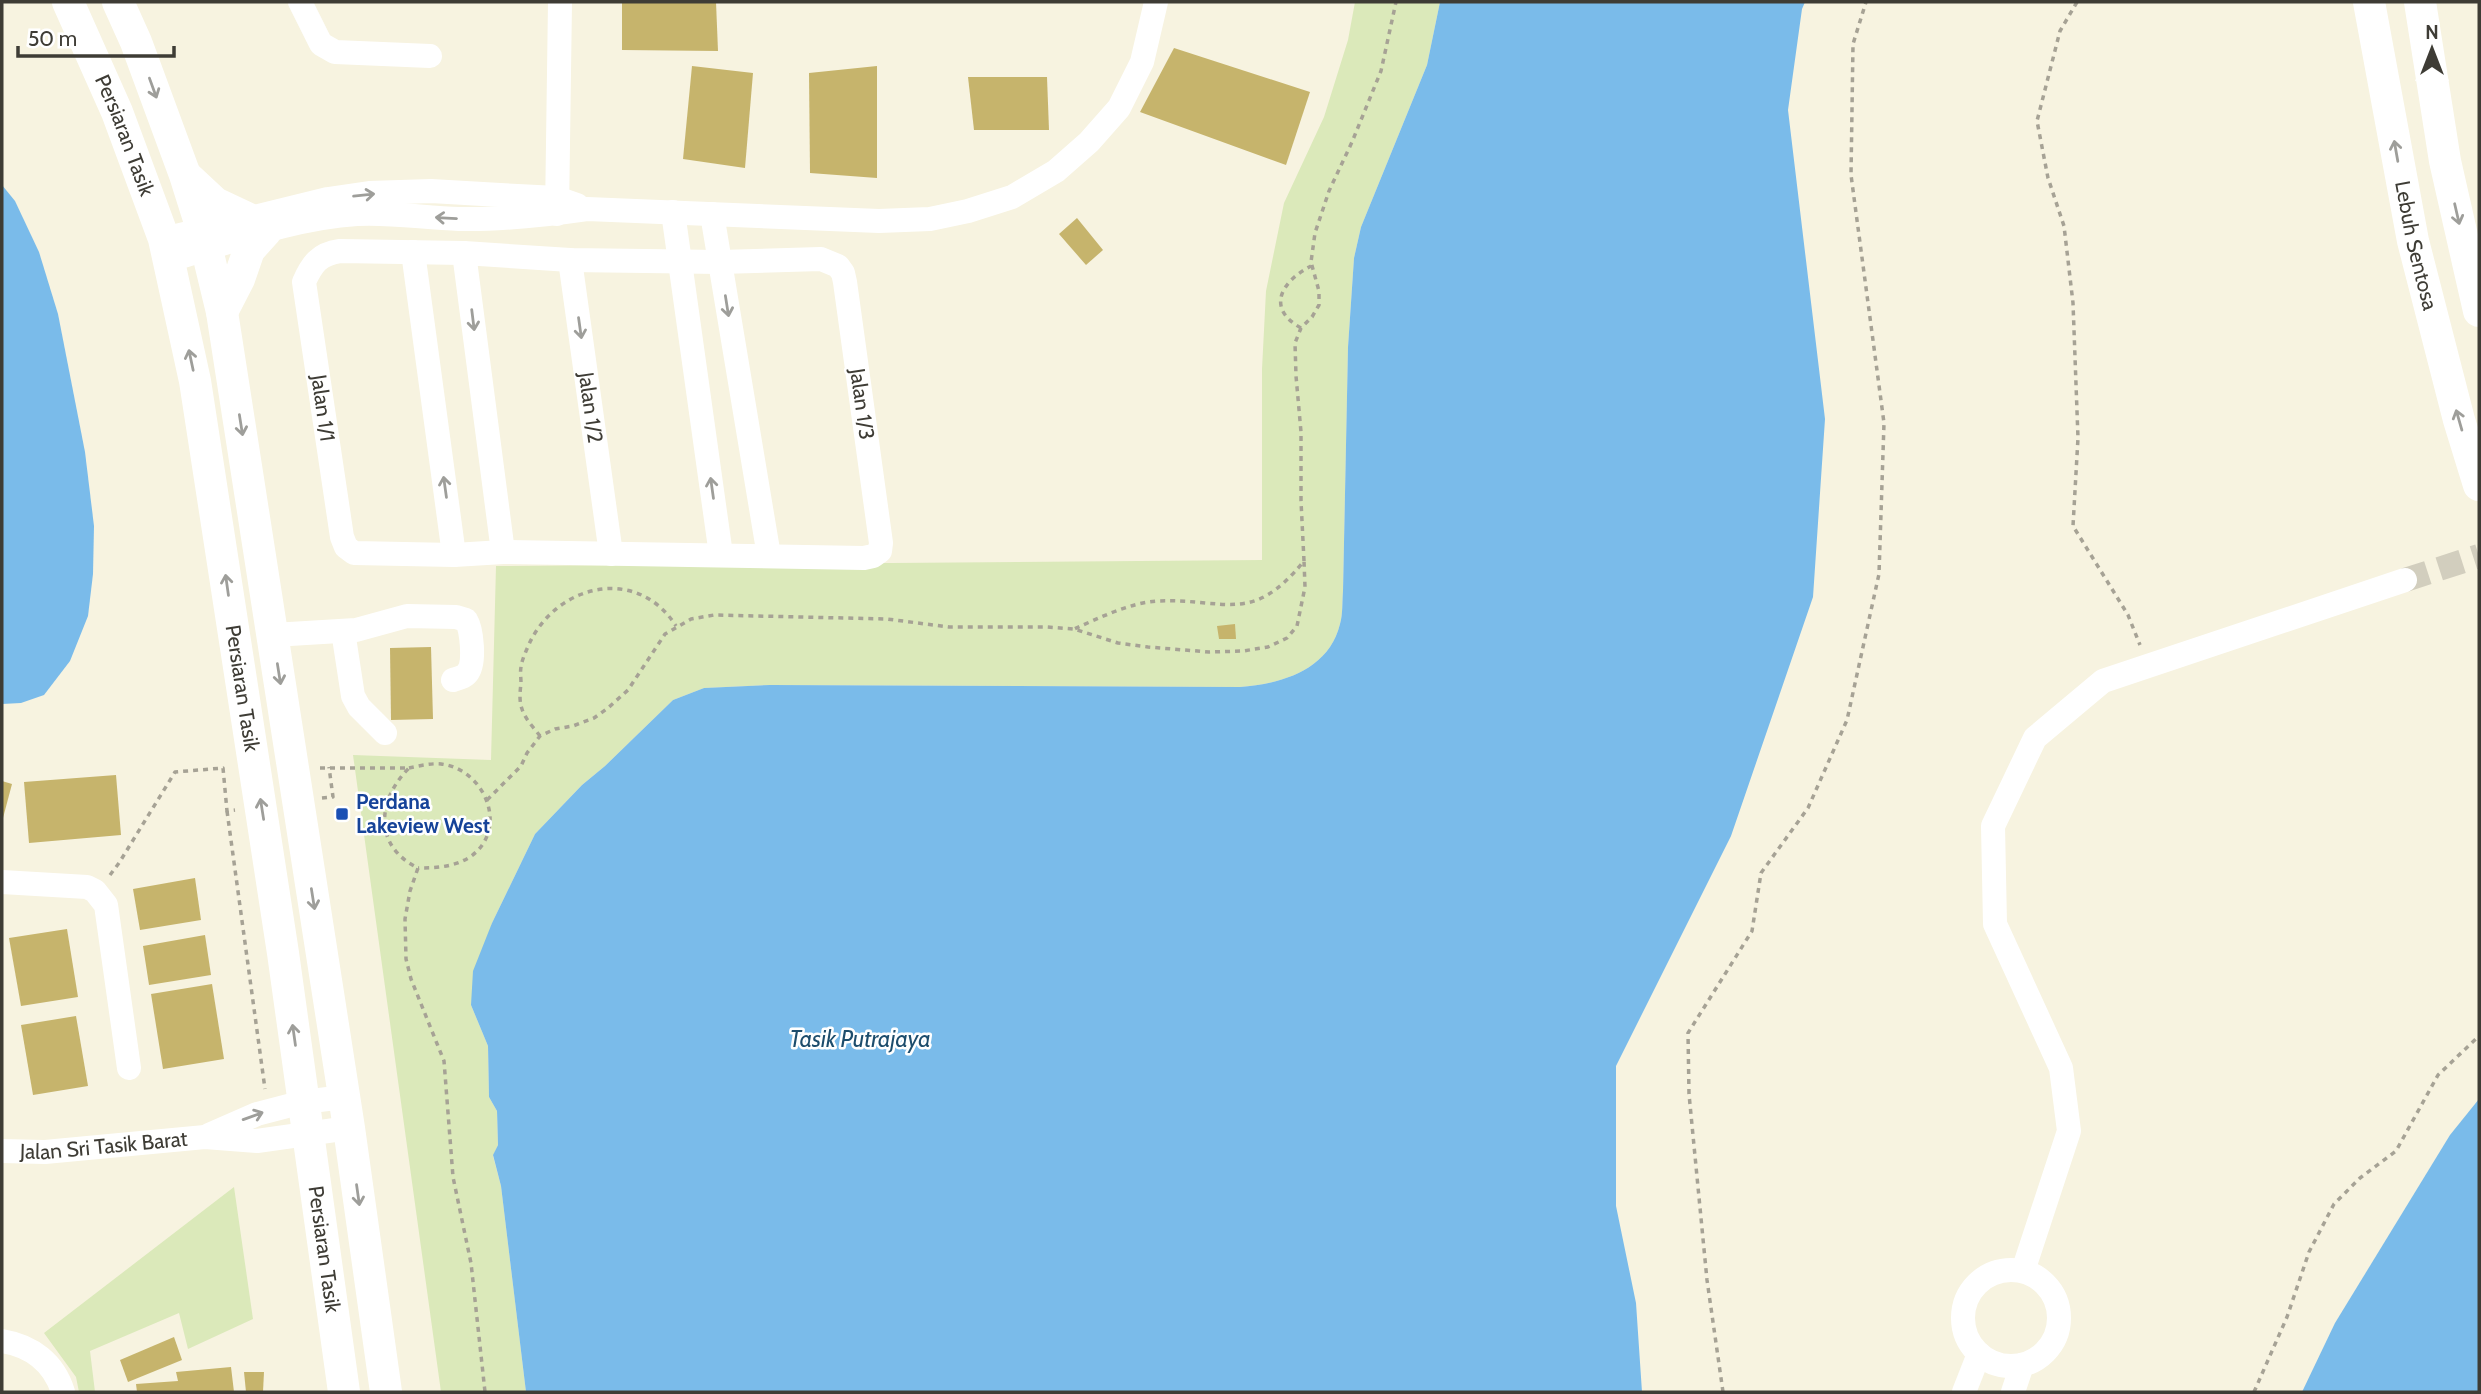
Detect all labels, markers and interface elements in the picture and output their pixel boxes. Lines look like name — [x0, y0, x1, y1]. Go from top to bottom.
scale bar — [18, 14, 173, 58]
north arrow — [2397, 14, 2467, 84]
text: N — [2425, 21, 2439, 44]
text: 50 m — [28, 26, 77, 51]
street label: Persiaran Tasik — [90, 71, 160, 200]
one-way arrow — [148, 76, 160, 98]
one-way arrow — [2389, 140, 2402, 163]
street label: Lebuh Sentosa — [2390, 179, 2443, 313]
one-way arrow — [352, 188, 375, 201]
one-way arrow — [2451, 202, 2464, 225]
one-way arrow — [435, 212, 458, 225]
one-way arrow — [721, 294, 734, 317]
one-way arrow — [466, 308, 479, 331]
one-way arrow — [573, 316, 586, 339]
one-way arrow — [183, 349, 197, 372]
street label: Jalan 1/3 — [845, 366, 880, 441]
street label: Jalan 1/2 — [574, 369, 608, 445]
street label: Jalan 1/1 — [306, 372, 341, 443]
one-way arrow — [2452, 409, 2465, 432]
one-way arrow — [235, 413, 248, 436]
one-way arrow — [438, 477, 451, 499]
one-way arrow — [705, 477, 718, 500]
one-way arrow — [220, 574, 233, 596]
street label: Persiaran Tasik — [221, 623, 265, 754]
one-way arrow — [273, 662, 286, 685]
place label: Perdana Lakeview West — [356, 789, 490, 838]
one-way arrow — [255, 798, 268, 821]
marker: Perdana Lakeview West — [334, 806, 350, 822]
one-way arrow — [307, 887, 320, 910]
one-way arrow — [288, 1024, 301, 1046]
water label: Tasik Putrajaya — [789, 1025, 931, 1053]
one-way arrow — [242, 1109, 264, 1121]
street label: Jalan Sri Tasik Barat — [19, 1126, 189, 1164]
one-way arrow — [352, 1183, 365, 1206]
street label: Persiaran Tasik — [303, 1184, 346, 1315]

